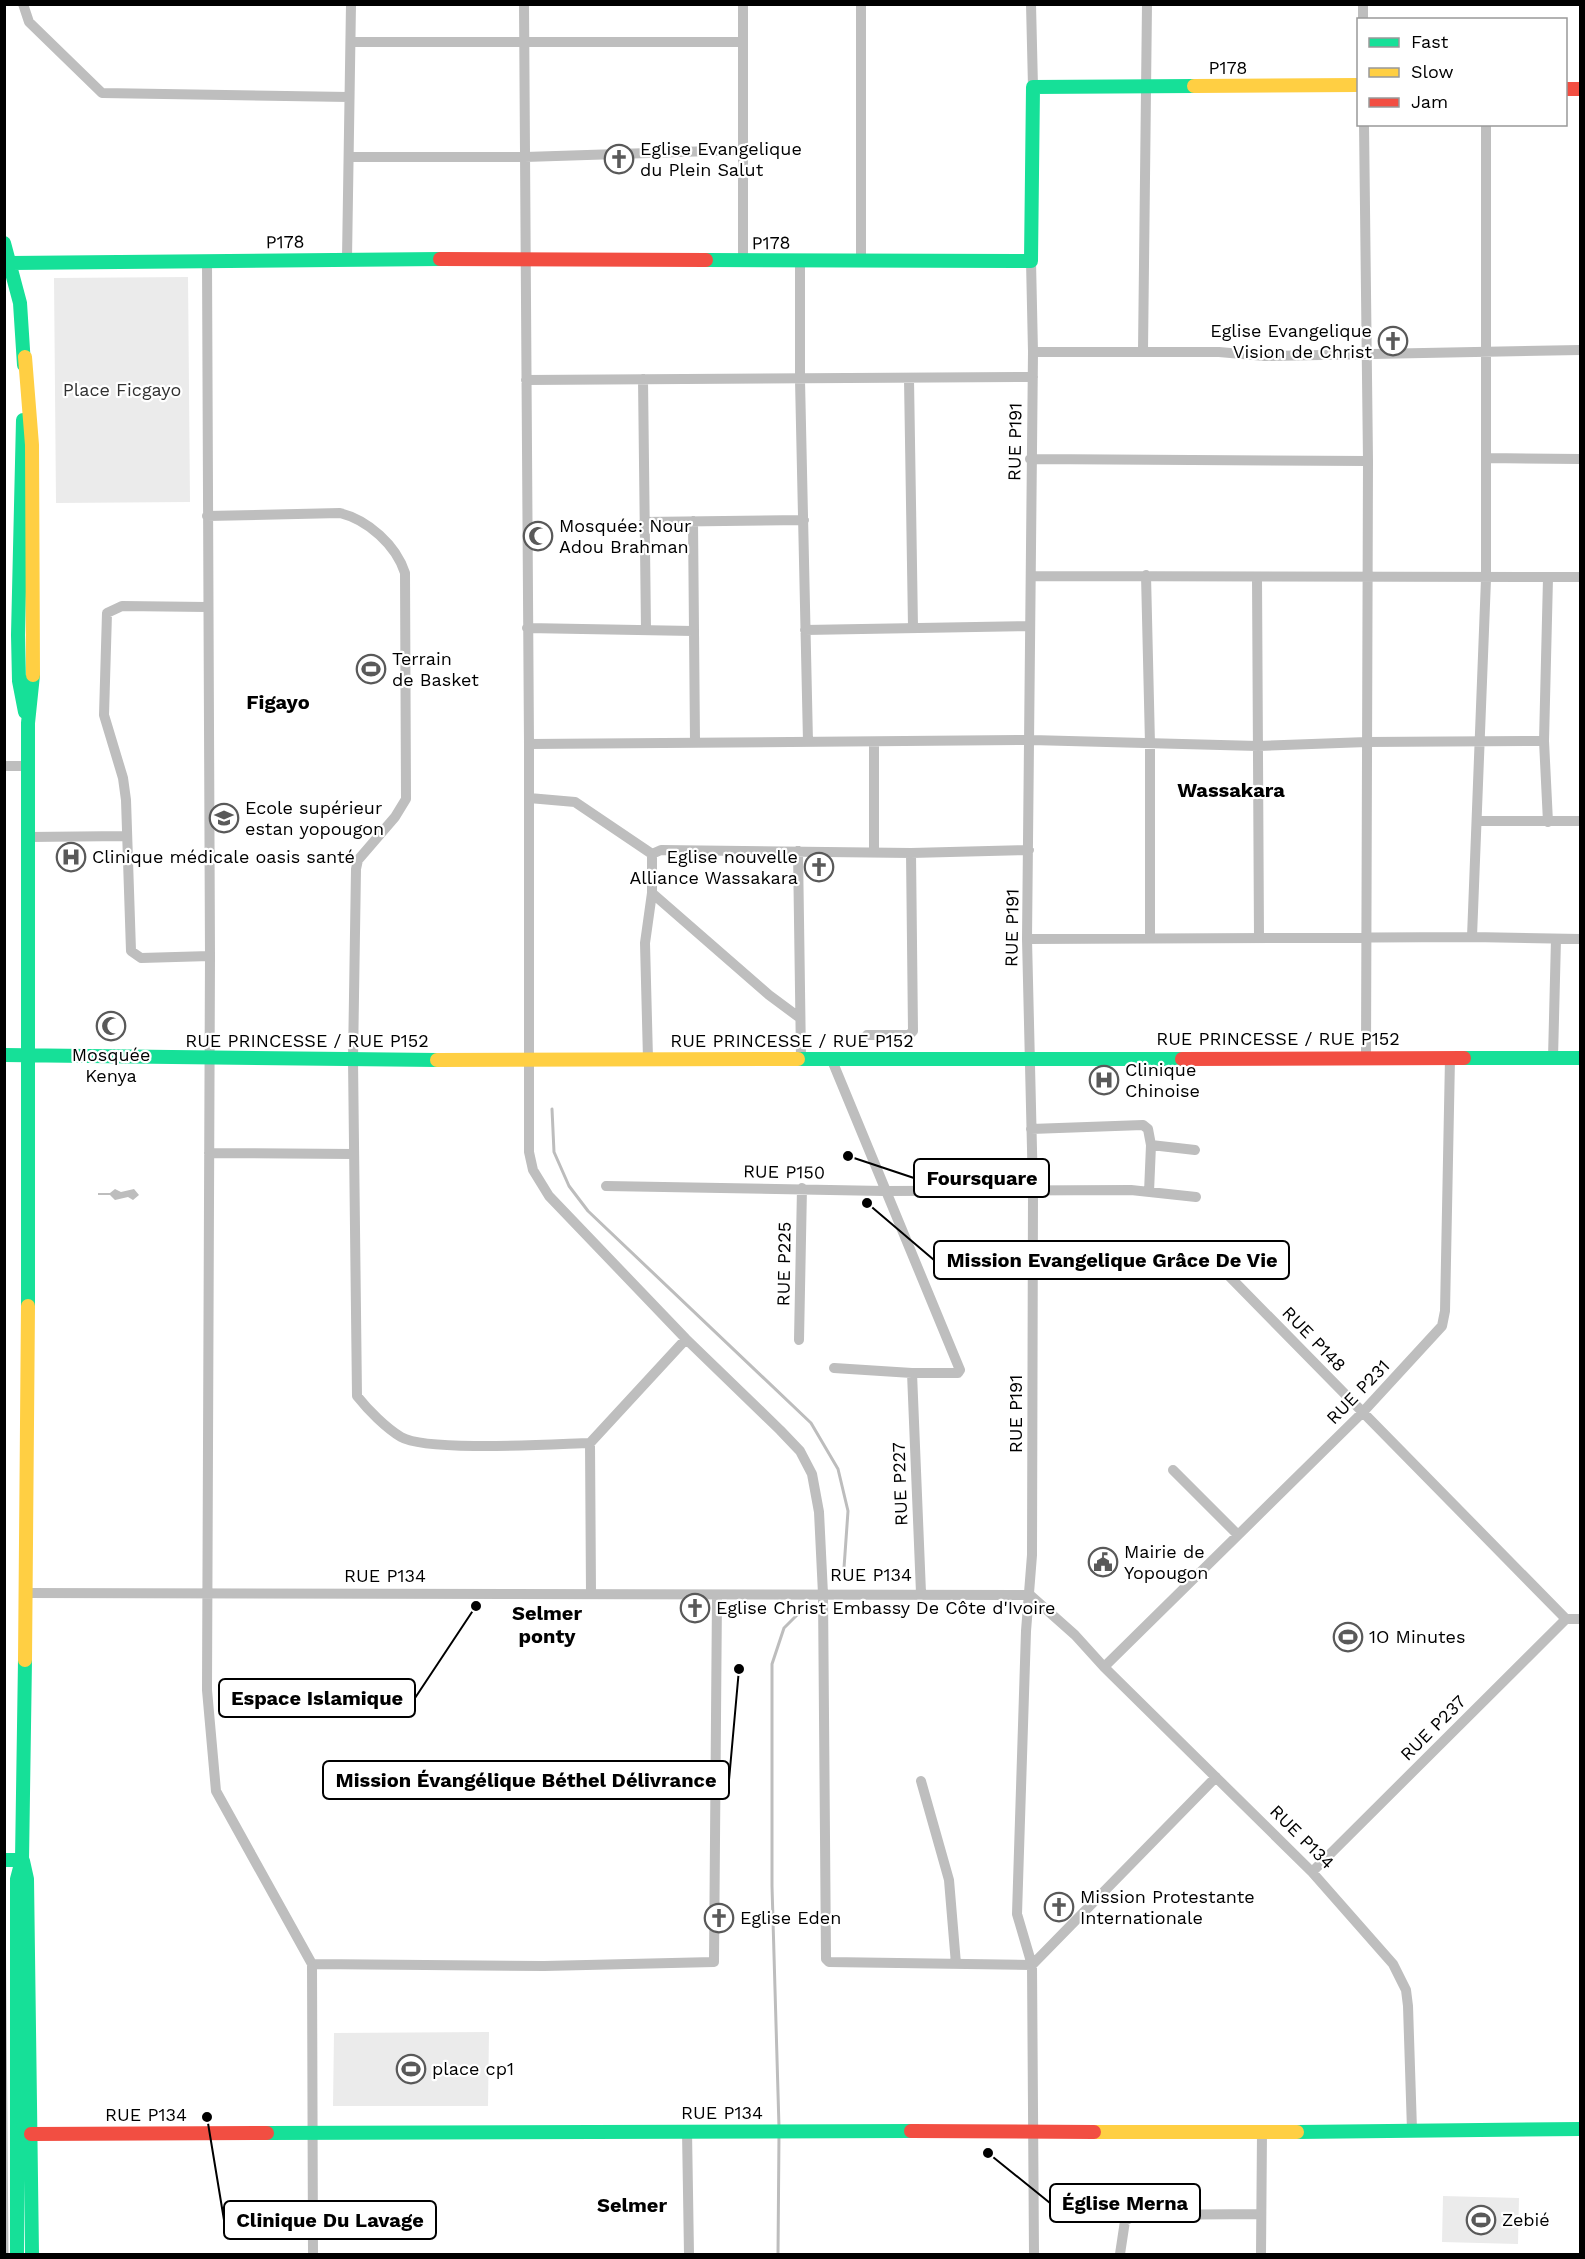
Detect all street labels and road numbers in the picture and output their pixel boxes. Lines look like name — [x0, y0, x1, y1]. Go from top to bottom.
street label: P178 — [1209, 57, 1247, 78]
street label: P178 — [265, 231, 305, 252]
street label: P178 — [751, 232, 791, 253]
street label: RUE P191 — [1003, 403, 1026, 481]
street label: RUE P191 — [1000, 889, 1023, 967]
street label: RUE PRINCESSE / RUE P152 — [1156, 1028, 1400, 1049]
street label: RUE PRINCESSE / RUE P152 — [185, 1030, 429, 1051]
street label: RUE PRINCESSE / RUE P152 — [670, 1030, 914, 1051]
street label: RUE P150 — [743, 1160, 825, 1183]
street label: RUE P225 — [772, 1221, 795, 1307]
street label: RUE P148 — [1278, 1302, 1351, 1376]
street label: RUE P231 — [1322, 1355, 1393, 1428]
street label: RUE P191 — [1005, 1375, 1026, 1453]
street label: RUE P227 — [888, 1442, 911, 1526]
street label: RUE P134 — [830, 1564, 912, 1585]
street label: RUE P134 — [344, 1565, 426, 1586]
street label: RUE P237 — [1396, 1691, 1470, 1765]
street label: RUE P134 — [1266, 1800, 1339, 1873]
street label: RUE P134 — [681, 2102, 763, 2123]
street label: RUE P134 — [105, 2104, 187, 2125]

